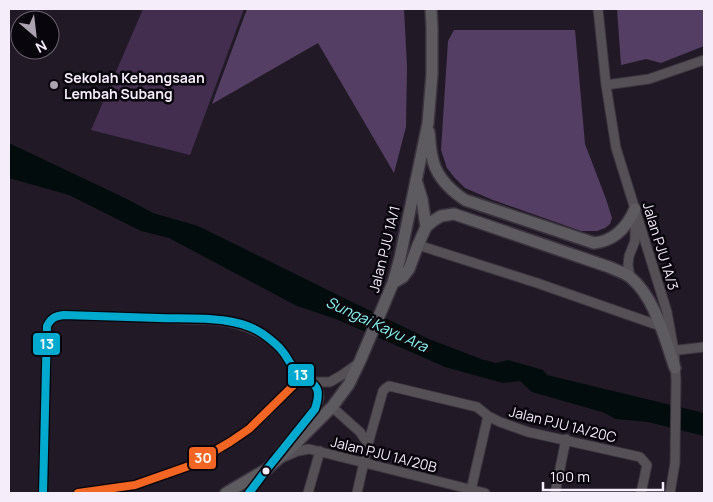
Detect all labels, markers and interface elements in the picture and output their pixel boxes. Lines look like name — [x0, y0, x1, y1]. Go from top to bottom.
north arrow — [10, 10, 60, 60]
text: N — [32, 36, 50, 58]
place label: Sekolah Kebangsaan Lembah Subang — [64, 68, 205, 103]
marker: Sekolah Kebangsaan Lembah Subang — [48, 79, 60, 91]
street label: Jalan PJU 1A/3 — [639, 200, 683, 292]
street label: Jalan PJU 1A/1 — [364, 204, 404, 294]
water label: Sungai Kayu Ara — [323, 291, 432, 357]
line badge: 13 — [32, 332, 61, 356]
text: 13 — [40, 334, 54, 353]
line badge: 13 — [287, 363, 315, 387]
text: 13 — [294, 365, 308, 384]
street label: Jalan PJU 1A/20C — [507, 401, 619, 447]
street label: Jalan PJU 1A/20B — [329, 432, 439, 476]
line badge: 30 — [188, 446, 217, 470]
text: 30 — [194, 448, 212, 467]
scale bar — [543, 460, 663, 492]
unlabelled marker — [261, 466, 271, 476]
text: 100 m — [550, 466, 590, 487]

